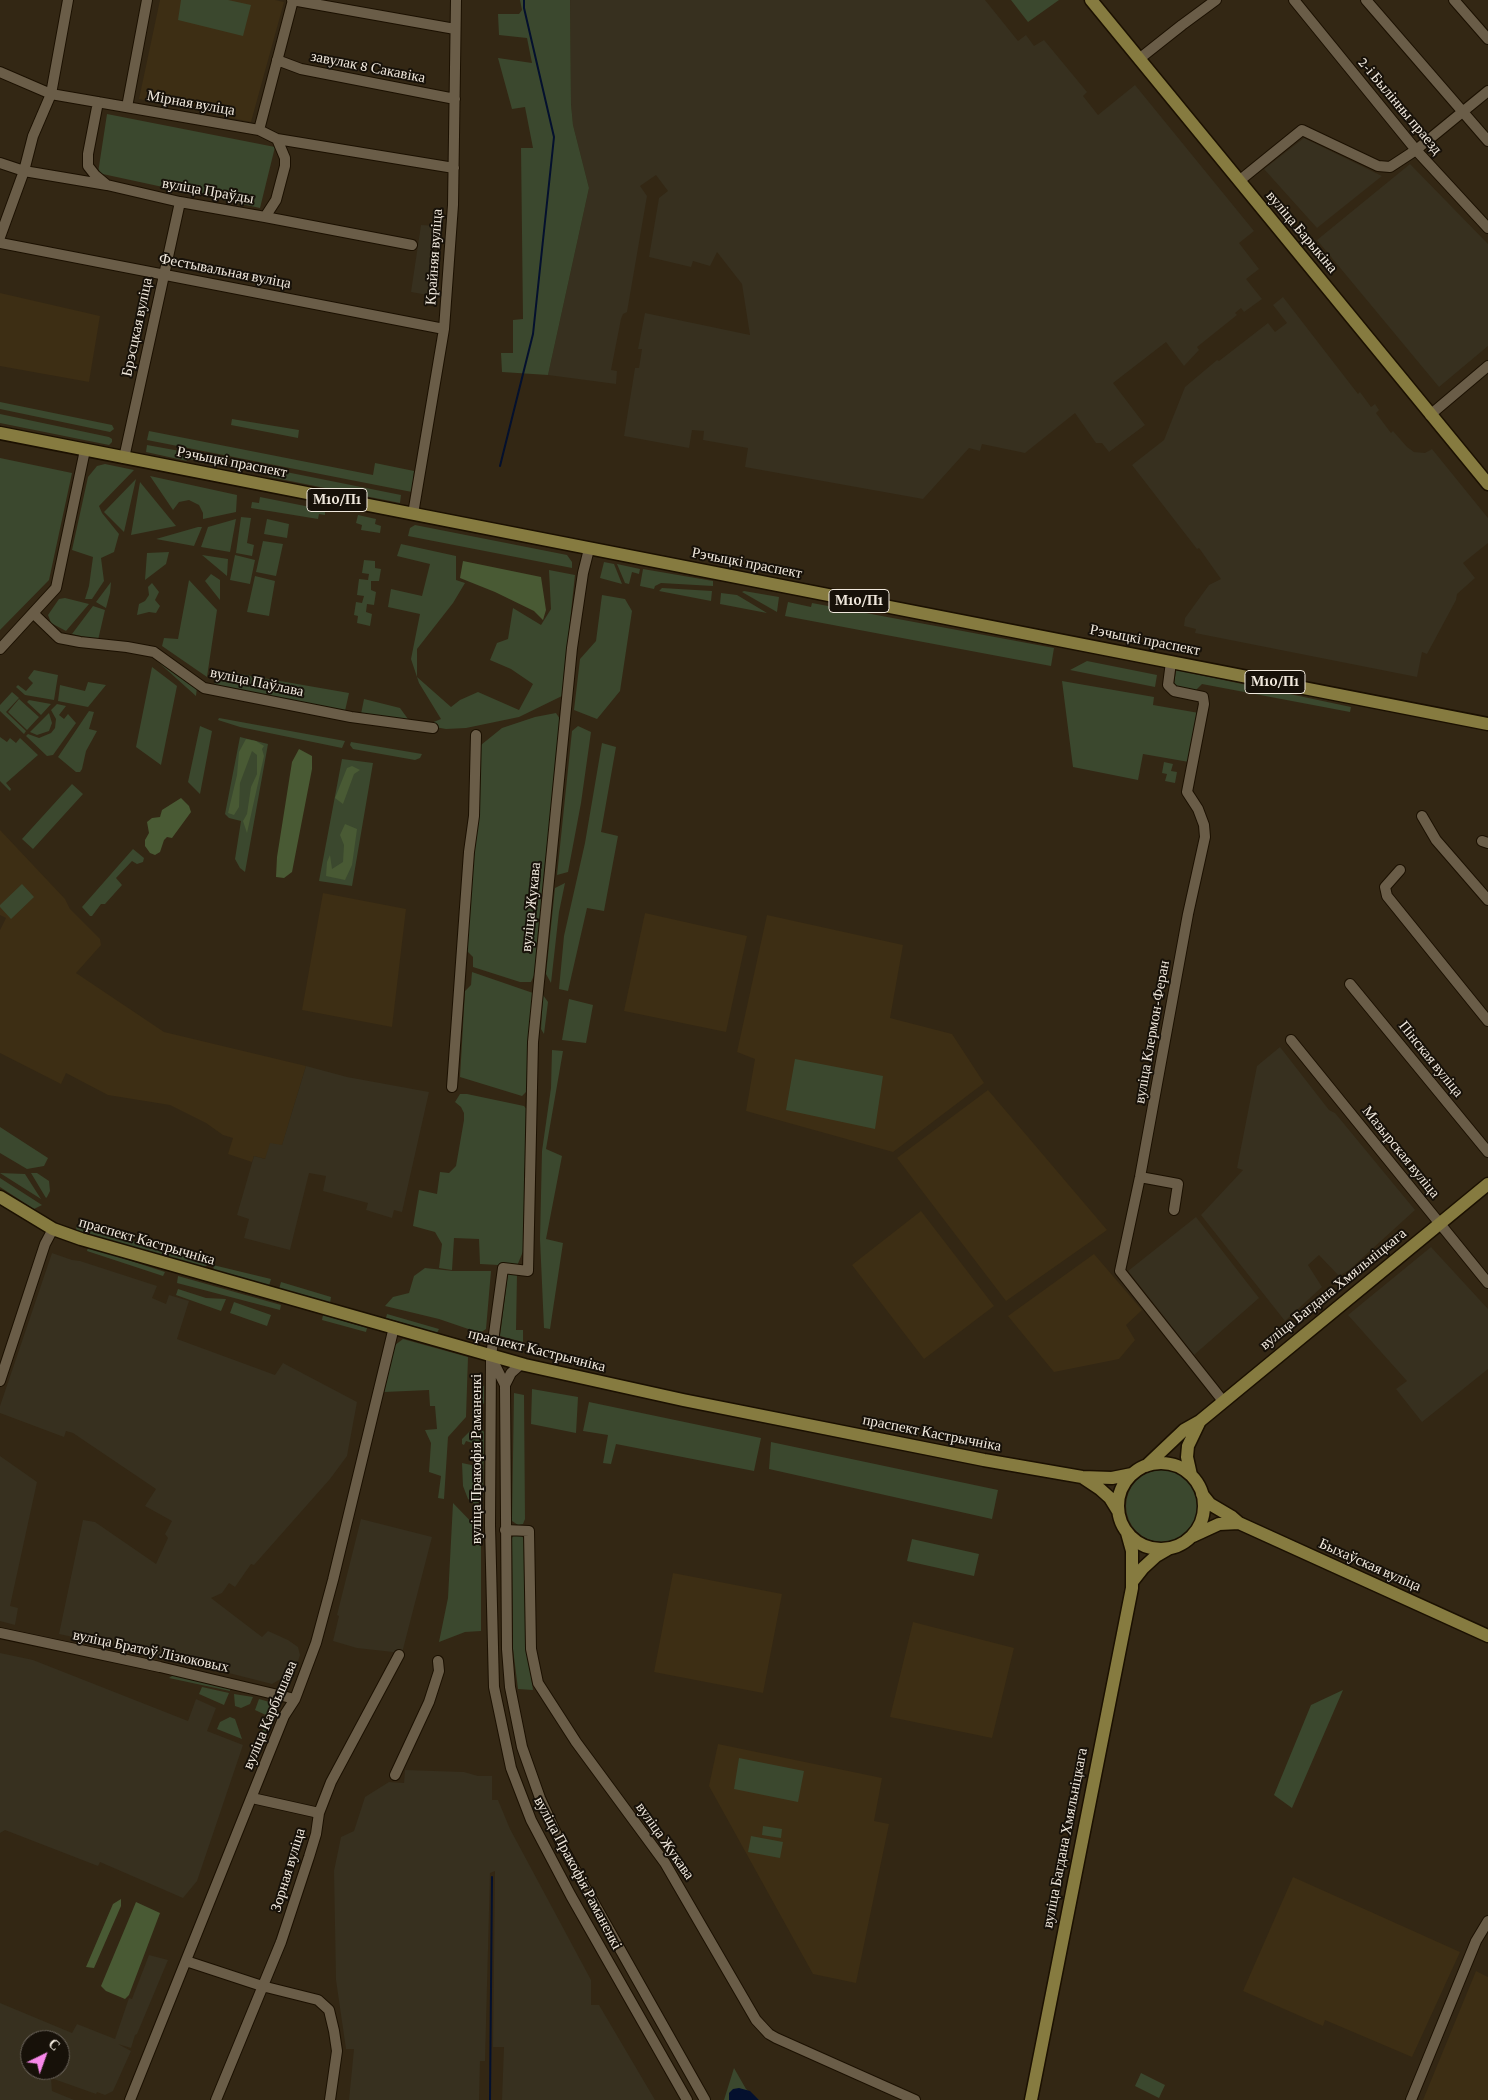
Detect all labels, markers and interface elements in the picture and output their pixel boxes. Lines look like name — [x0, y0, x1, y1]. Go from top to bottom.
street label: завулак 8 Сакавіка — [309, 47, 427, 87]
street label: 2-і Былінны праезд — [1354, 54, 1446, 158]
street label: Мірная вуліца — [146, 86, 236, 120]
street label: вуліца Праўды — [161, 174, 255, 208]
street label: вуліца Барыкіна — [1262, 187, 1342, 277]
street label: Крайняя вуліца — [422, 208, 446, 306]
street label: Фестывальная вуліца — [157, 249, 293, 293]
street label: Брэсцкая вуліца — [118, 276, 156, 378]
street label: Рэчыцкі праспект — [175, 442, 289, 482]
road number: М10/П1 — [307, 488, 367, 512]
street label: Рэчыцкі праспект — [690, 543, 804, 583]
road number: М10/П1 — [829, 590, 889, 612]
street label: Рэчыцкі праспект — [1088, 620, 1202, 660]
street label: вуліца Паўлава — [209, 663, 305, 701]
road number: М10/П1 — [1245, 670, 1305, 694]
street label: вуліца Жукава — [517, 861, 545, 953]
street label: вуліца Клермон-Феран — [1131, 959, 1173, 1105]
street label: Пінская вуліца — [1395, 1017, 1467, 1101]
street label: Мазырская вуліца — [1358, 1102, 1444, 1202]
street label: праспект Кастрычніка — [77, 1213, 217, 1269]
street label: вуліца Багдана Хмяльніцкага — [1256, 1224, 1410, 1354]
street label: праспект Кастрычніка — [466, 1324, 608, 1376]
street label: вуліца Пракофія Раманенкі — [467, 1374, 485, 1544]
street label: праспект Кастрычніка — [861, 1411, 1003, 1455]
street label: Быхаўская вуліца — [1316, 1534, 1424, 1596]
street label: вуліца Братоў Лізюковых — [71, 1626, 231, 1676]
street label: вуліца Карбышава — [239, 1658, 301, 1772]
street label: вуліца Багдана Хмяльніцкага — [1039, 1746, 1091, 1930]
street label: вуліца Пракофія Раманенкі — [530, 1794, 626, 1952]
street label: вуліца Жукава — [632, 1799, 698, 1883]
street label: Зорная вуліца — [267, 1826, 309, 1914]
north arrow — [20, 2030, 70, 2080]
text: С — [45, 2035, 63, 2054]

